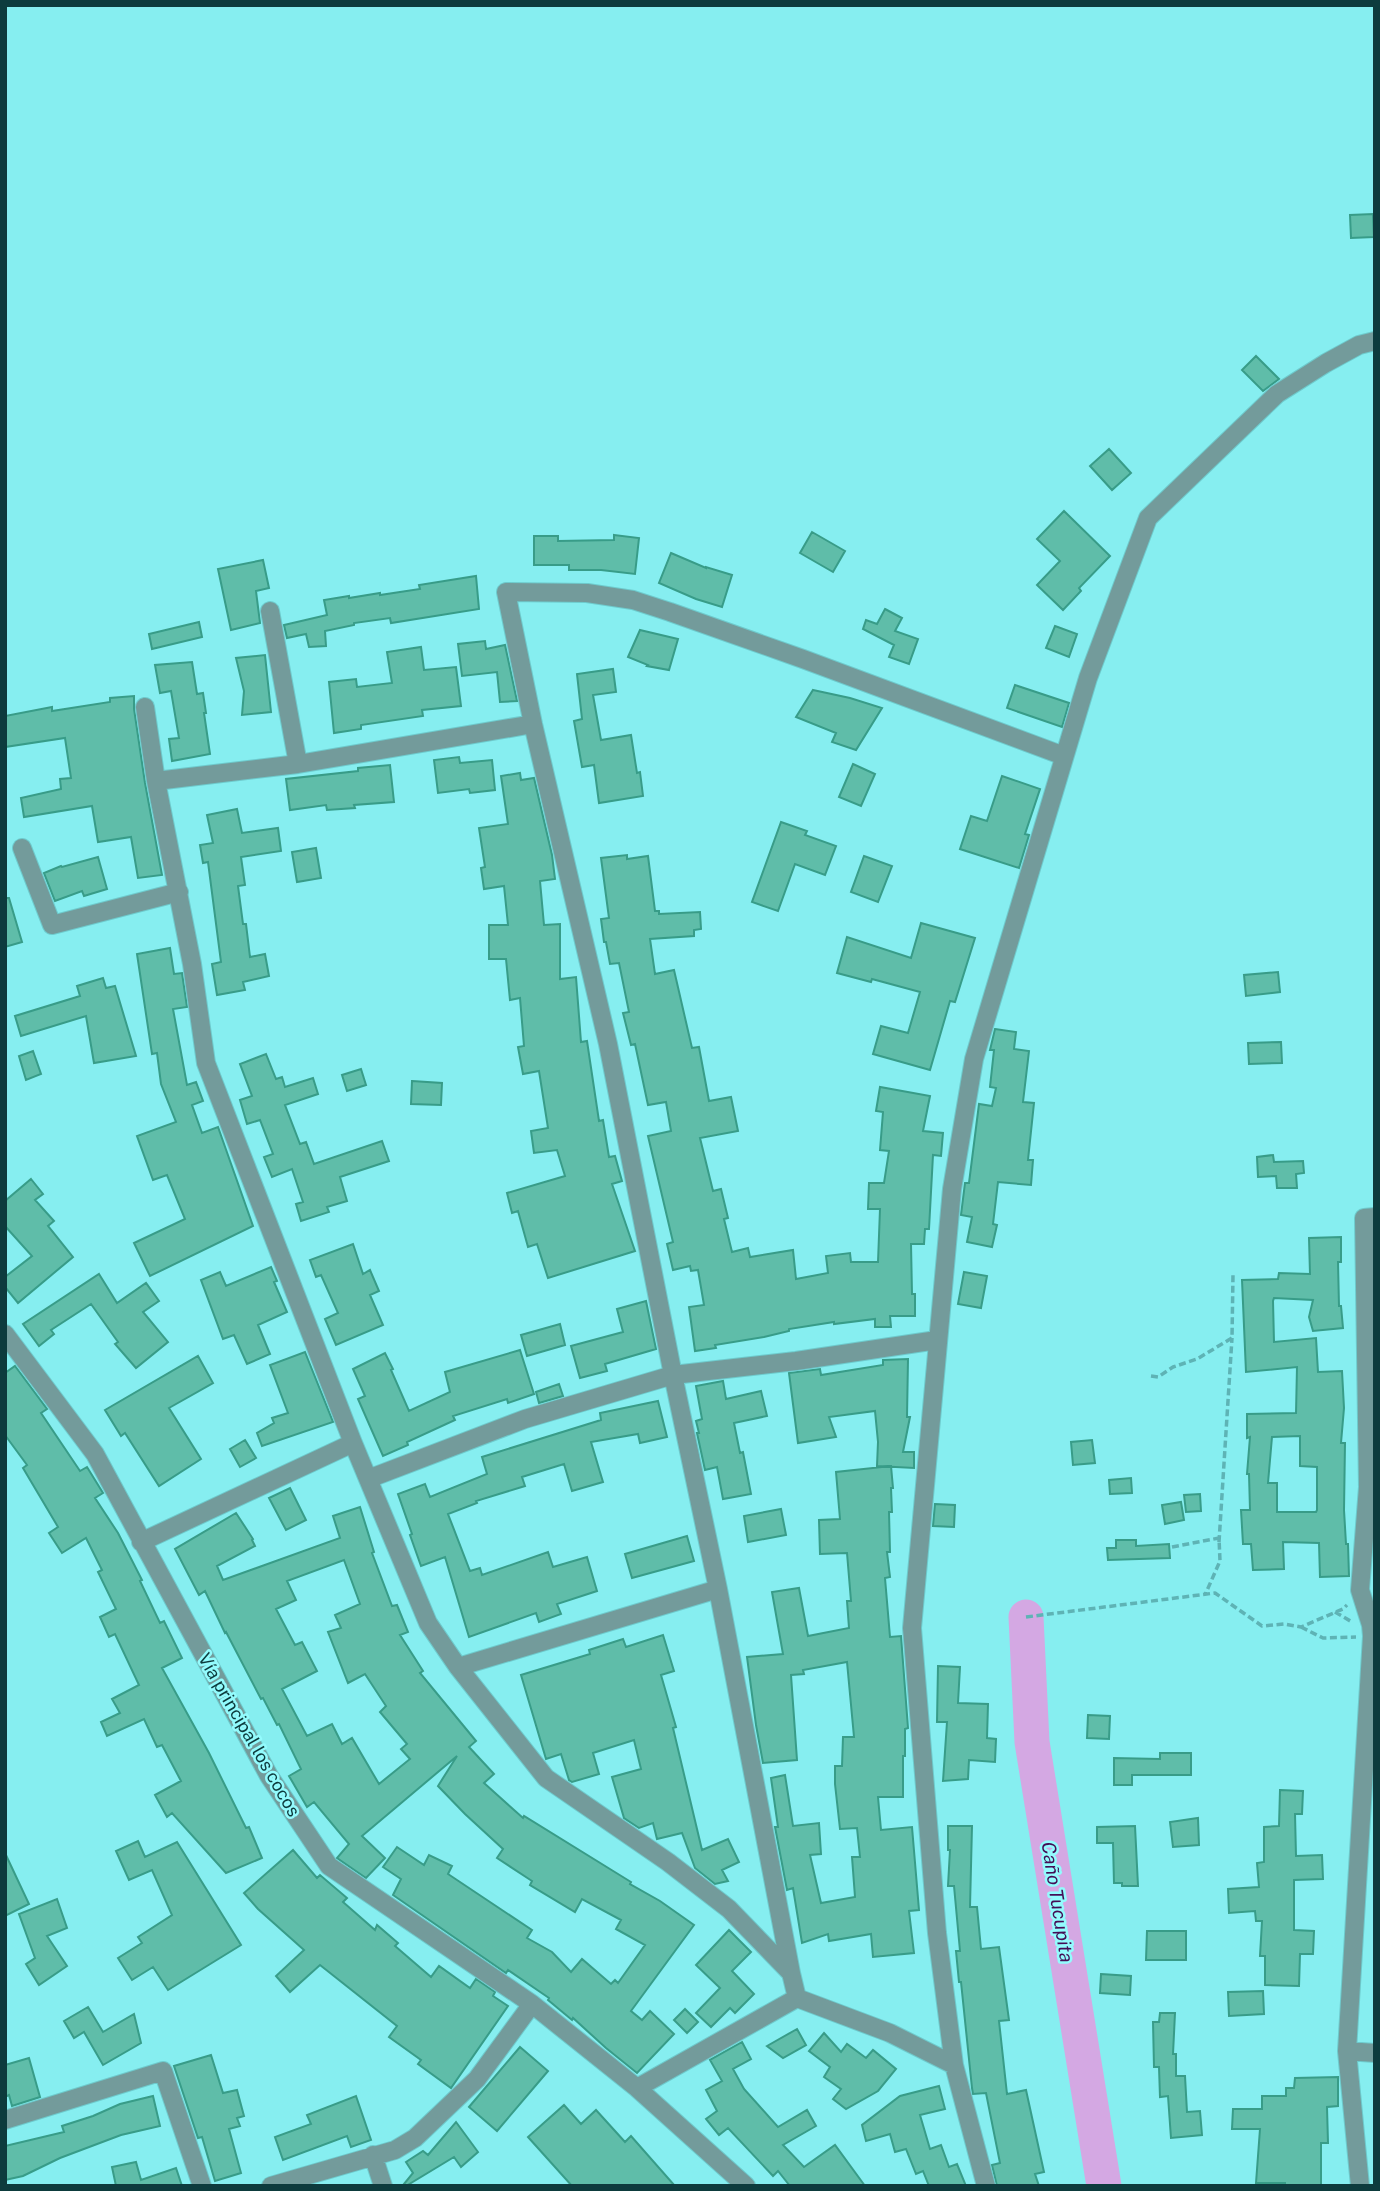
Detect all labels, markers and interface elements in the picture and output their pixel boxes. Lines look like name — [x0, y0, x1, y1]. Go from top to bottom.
street label: Vía principal los cocos — [194, 1649, 305, 1820]
water label: Caño Tucupita — [1038, 1840, 1078, 1964]

